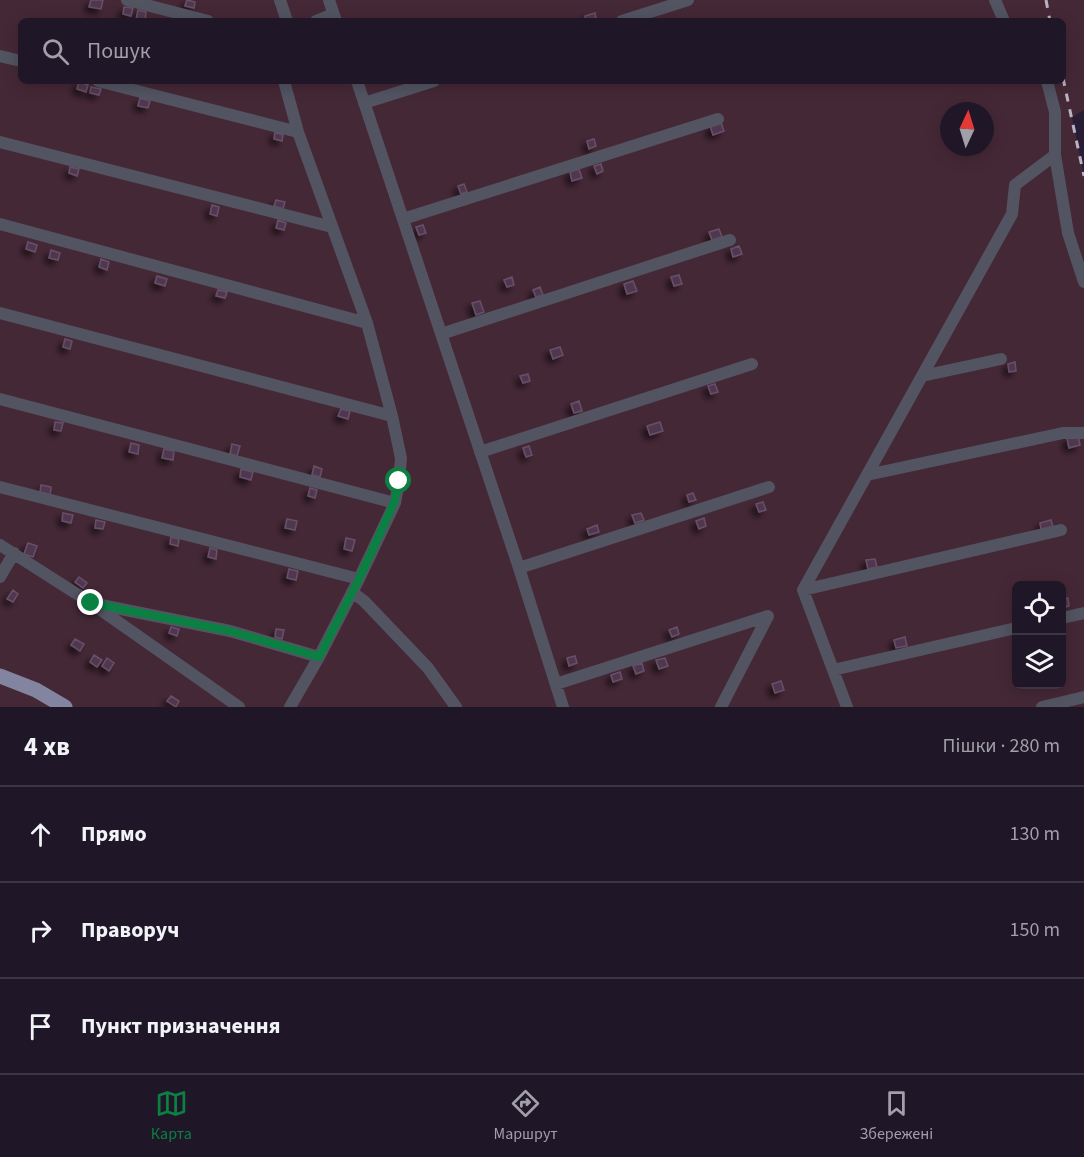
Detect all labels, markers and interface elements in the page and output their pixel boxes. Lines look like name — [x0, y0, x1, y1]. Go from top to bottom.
search box — [18, 18, 1066, 84]
icon: search — [39, 35, 72, 68]
text: Пошук — [87, 35, 151, 67]
north arrow — [940, 102, 994, 156]
route start — [385, 467, 411, 493]
map controls — [1012, 581, 1066, 689]
button: locate — [1012, 581, 1066, 635]
route end — [77, 589, 103, 615]
button: layers — [1012, 635, 1066, 689]
text: 4 хв — [24, 728, 70, 765]
text: Пішки · 280 m — [943, 732, 1060, 760]
icon: ahead — [24, 818, 57, 851]
text: Прямо — [81, 818, 147, 850]
text: 130 m — [1010, 820, 1060, 848]
icon: right — [24, 914, 57, 947]
text: Праворуч — [81, 914, 179, 946]
text: 150 m — [1010, 916, 1060, 944]
icon: arrive — [24, 1010, 57, 1043]
text: Пункт призначення — [81, 1010, 281, 1042]
tab: Карта — [151, 1087, 192, 1145]
tab: Маршрут — [494, 1087, 558, 1145]
tab: Збережені — [859, 1087, 933, 1145]

